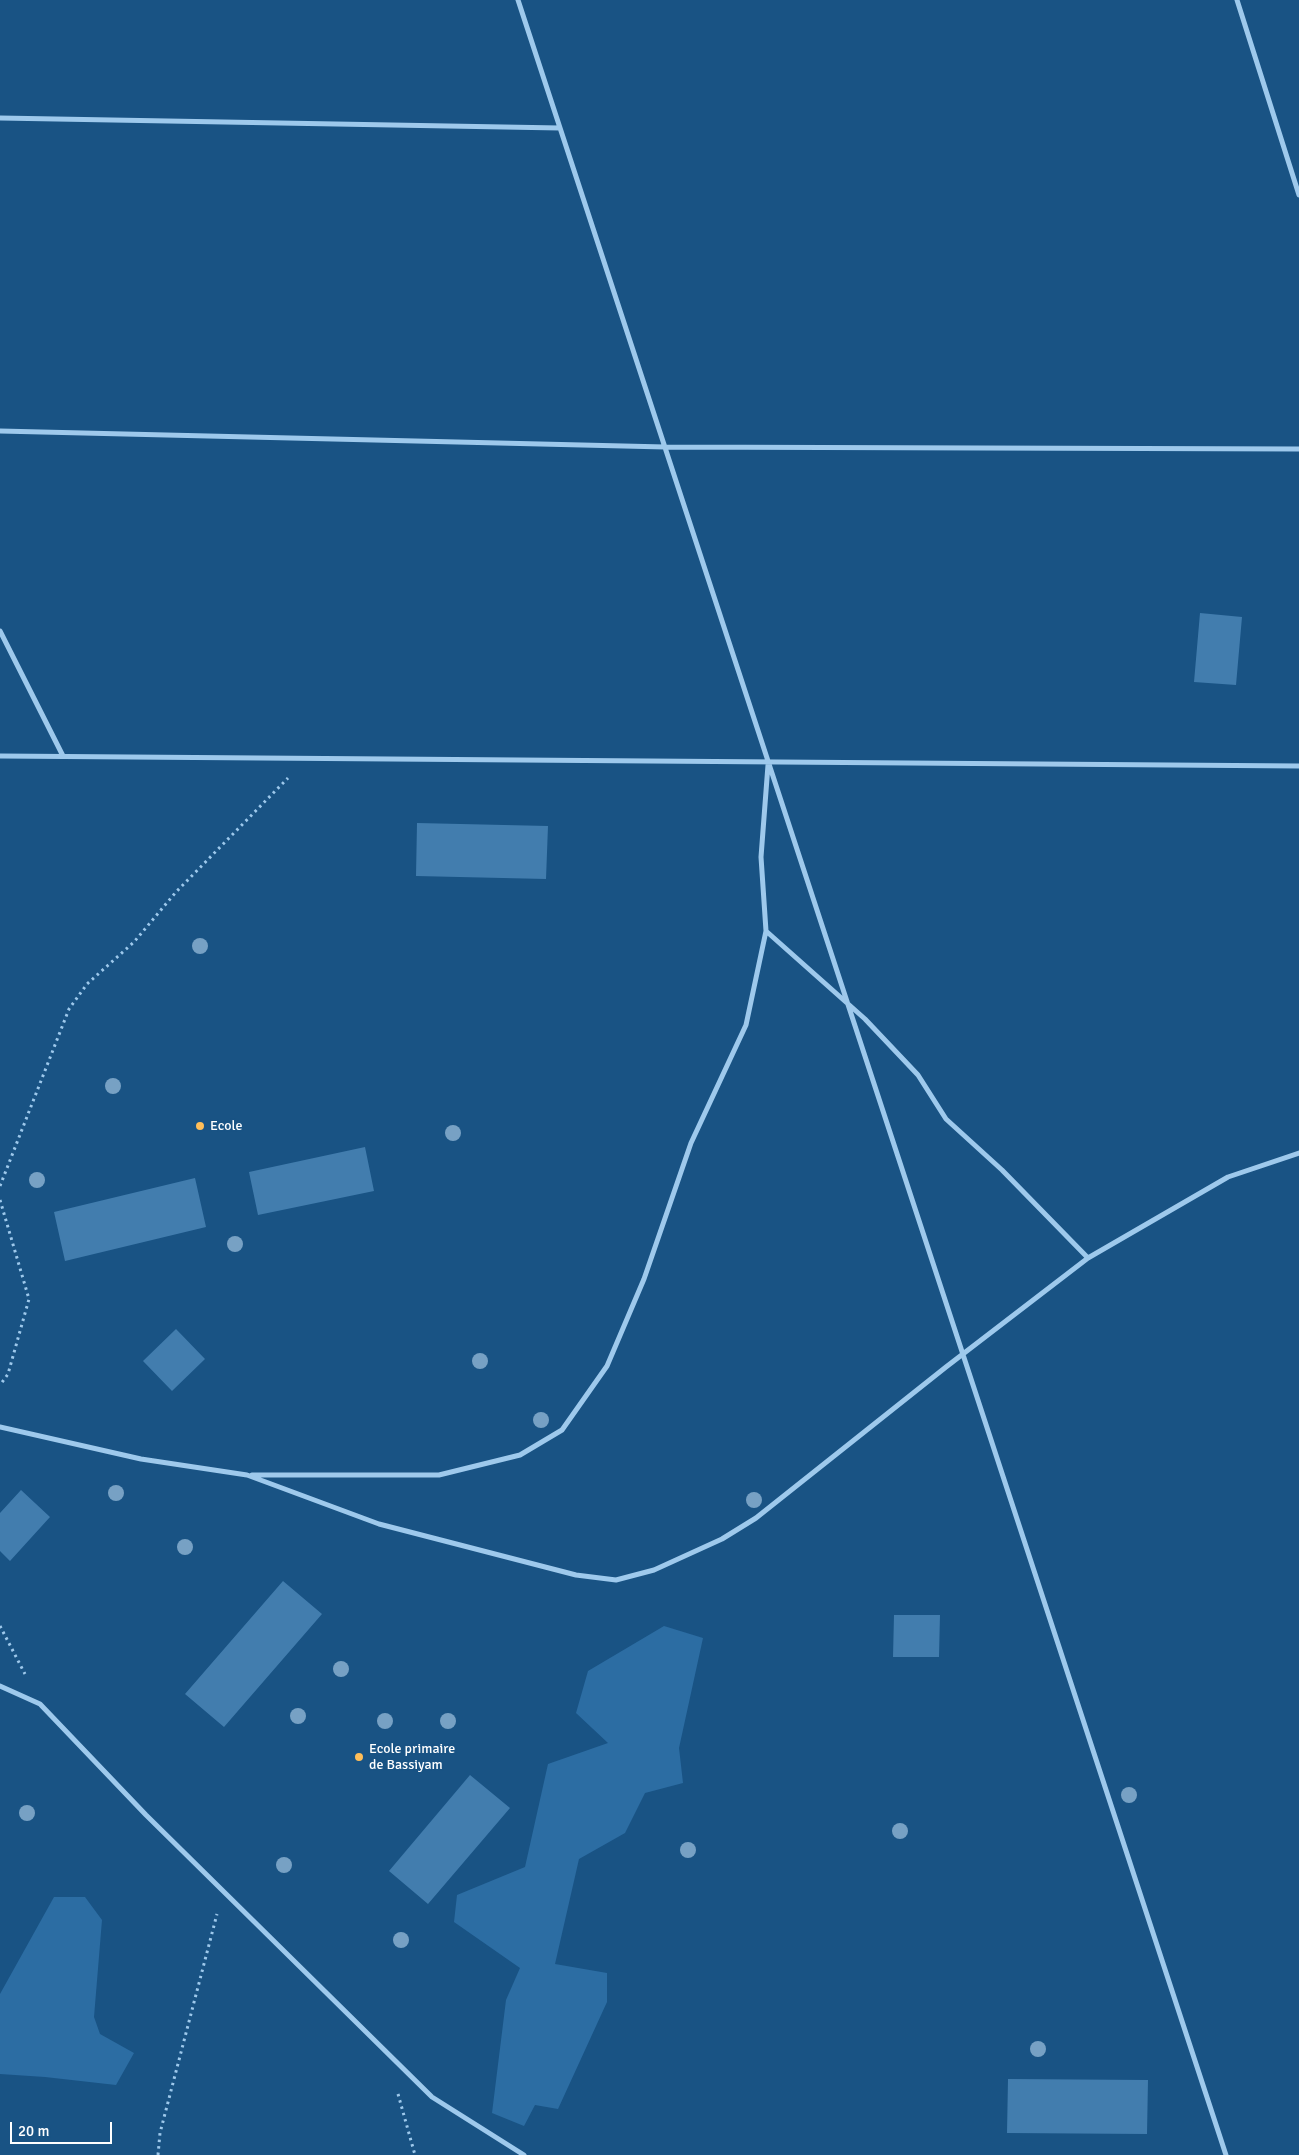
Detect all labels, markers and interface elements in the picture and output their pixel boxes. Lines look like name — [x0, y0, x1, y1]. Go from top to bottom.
place label: Ecole — [210, 1118, 243, 1134]
marker: Ecole — [194, 1120, 206, 1132]
place label: Ecole primaire de Bassiyam — [369, 1741, 455, 1774]
marker: Ecole primaire de Bassiyam — [353, 1751, 365, 1763]
scale bar — [12, 2112, 115, 2144]
text: 20 m — [18, 2122, 49, 2140]

